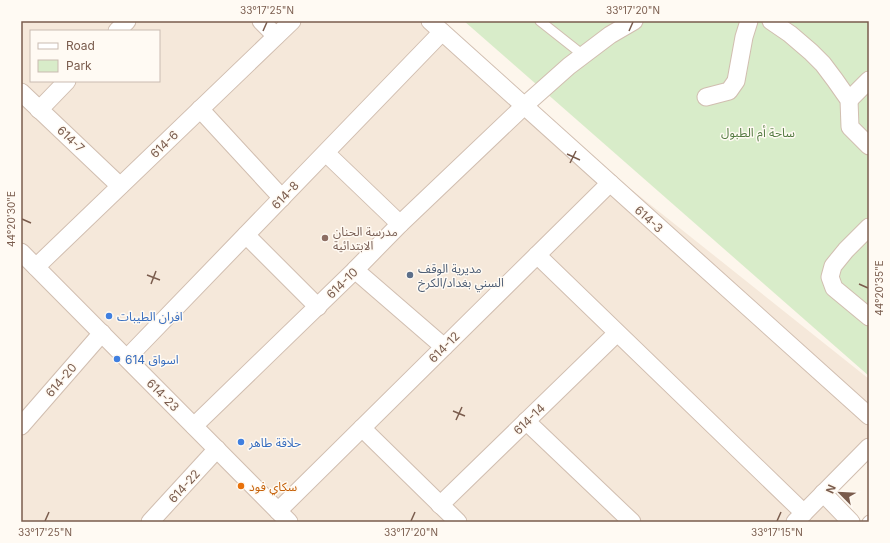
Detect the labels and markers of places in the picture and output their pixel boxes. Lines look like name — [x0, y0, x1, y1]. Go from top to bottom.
place label: مدرسة الحنان الابتدائية — [333, 224, 398, 253]
marker: مدرسة الحنان الابتدائية — [320, 233, 330, 243]
place label: مديرية الوقف السني بغداد/الكرخ — [418, 261, 504, 292]
marker: مديرية الوقف السني بغداد/الكرخ — [405, 270, 415, 280]
place label: افران الطيبات — [117, 309, 183, 324]
marker: افران الطيبات — [104, 311, 114, 321]
place label: اسواق 614 — [125, 352, 179, 367]
marker: اسواق 614 — [112, 354, 122, 364]
place label: حلاقة طاهر — [248, 435, 301, 450]
marker: حلاقة طاهر — [236, 437, 246, 447]
place label: سكاي فود — [249, 479, 297, 496]
marker: سكاي فود — [236, 481, 246, 491]

